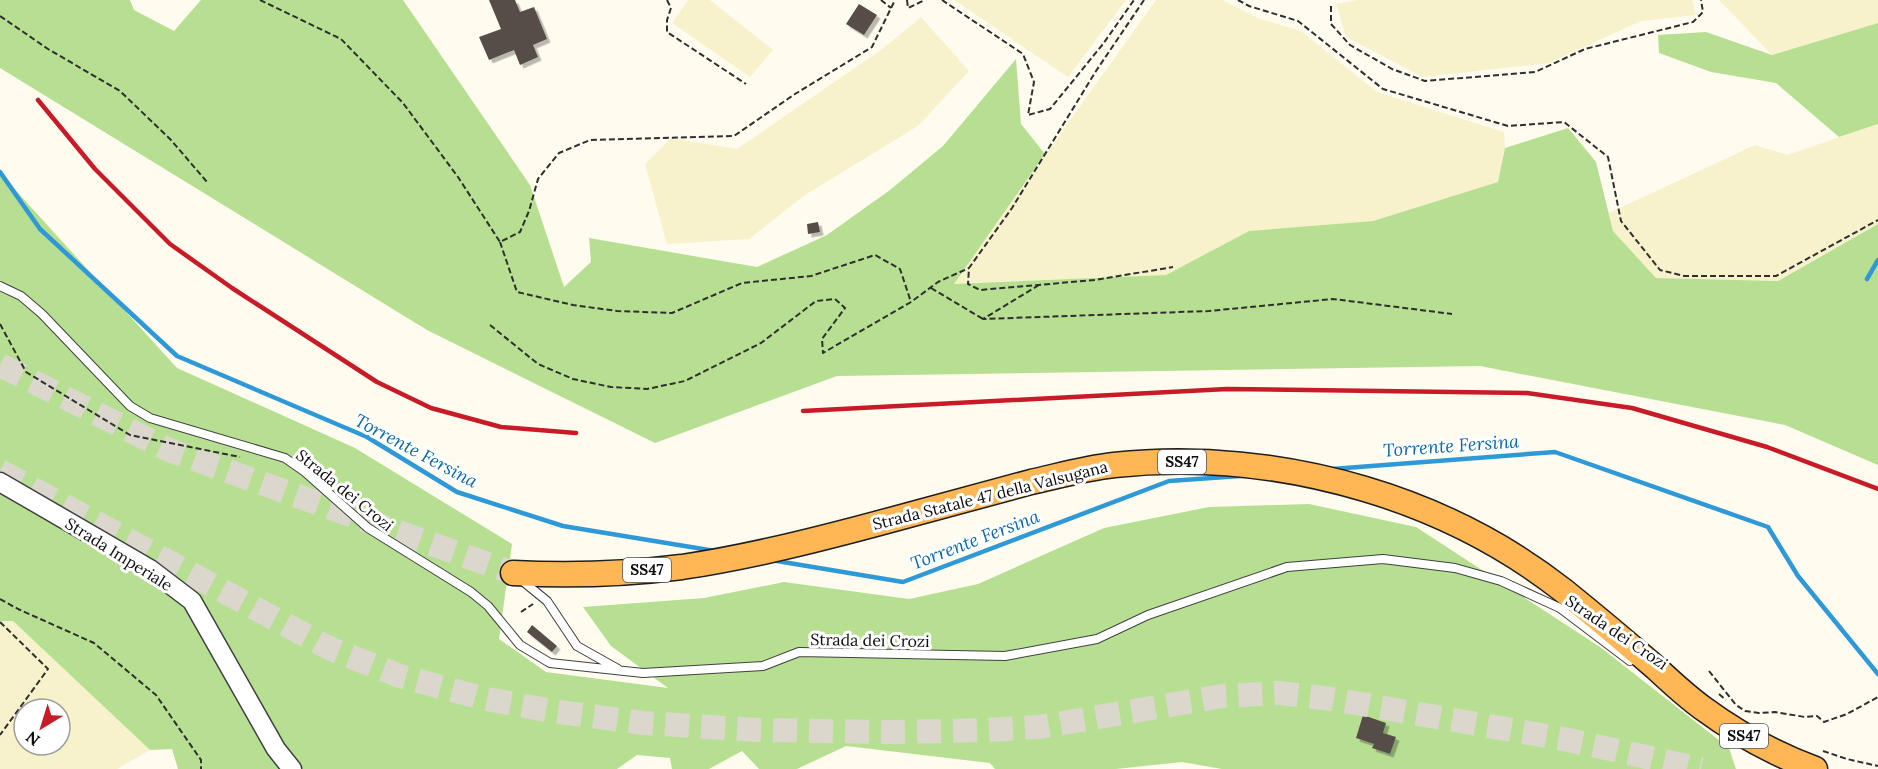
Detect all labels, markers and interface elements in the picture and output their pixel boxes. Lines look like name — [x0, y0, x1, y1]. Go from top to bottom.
water label: Torrente Fersina — [351, 408, 482, 493]
water label: Torrente Fersina — [1382, 429, 1520, 462]
street label: Strada dei Crozi — [292, 445, 398, 535]
road number: SS47 — [1158, 450, 1206, 474]
street label: Strada Statale 47 della Valsugana — [870, 456, 1110, 534]
water label: Torrente Fersina — [907, 504, 1043, 575]
street label: Strada Imperiale — [62, 513, 177, 595]
road number: SS47 — [623, 558, 671, 582]
street label: Strada dei Crozi — [1562, 590, 1672, 674]
street label: Strada dei Crozi — [810, 629, 930, 651]
north arrow — [12, 697, 72, 757]
road number: SS47 — [1720, 724, 1768, 748]
text: N — [22, 727, 44, 751]

